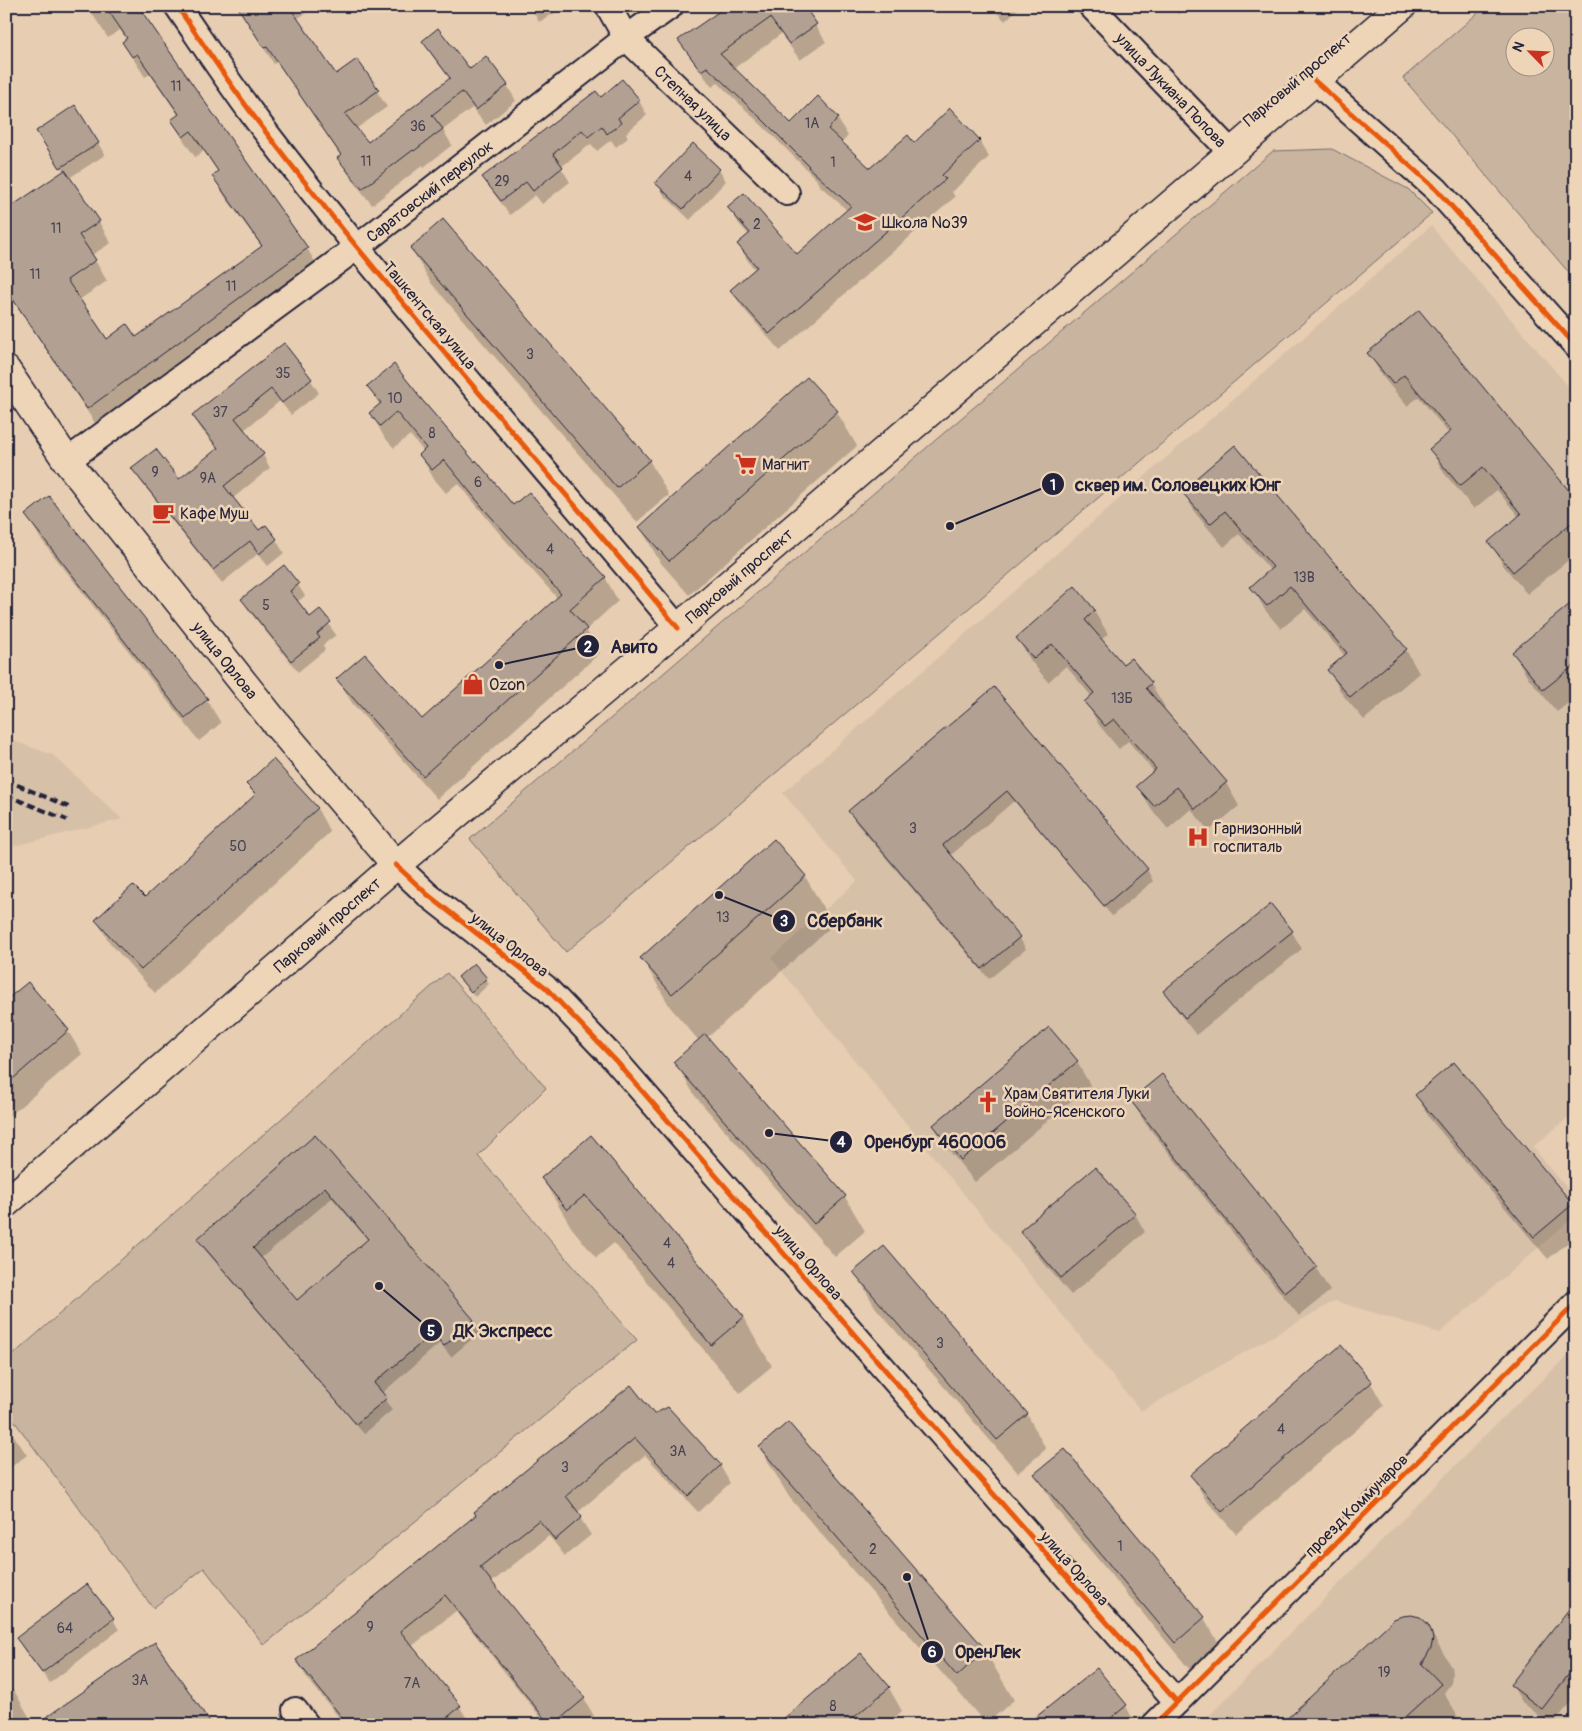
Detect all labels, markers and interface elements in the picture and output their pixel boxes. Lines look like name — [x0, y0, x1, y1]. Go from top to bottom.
street label: улица Лукиана Попова — [1110, 28, 1230, 152]
north arrow — [1504, 28, 1554, 78]
street label: Парковый проспект — [1239, 29, 1356, 131]
text: N — [1509, 39, 1528, 55]
street label: Степная улица — [649, 61, 736, 145]
house number: 11 — [171, 78, 181, 95]
house number: 1А — [805, 115, 819, 132]
house number: 36 — [410, 118, 426, 135]
street label: Саратовский переулок — [363, 136, 497, 247]
house number: 11 — [361, 153, 371, 170]
house number: 1 — [830, 154, 836, 171]
house number: 4 — [684, 168, 692, 185]
house number: 29 — [494, 173, 510, 190]
school or university icon: Школа №39 — [852, 209, 878, 235]
place label: Школа №39 — [882, 213, 968, 233]
house number: 2 — [753, 216, 761, 233]
house number: 11 — [51, 220, 61, 237]
street label: Ташкентская улица — [378, 258, 480, 374]
house number: 11 — [30, 266, 40, 283]
house number: 11 — [226, 278, 236, 295]
house number: 3 — [526, 346, 534, 363]
house number: 35 — [275, 365, 291, 382]
house number: 10 — [387, 390, 403, 407]
house number: 37 — [212, 404, 228, 421]
house number: 8 — [428, 425, 436, 442]
supermarket icon: Магнит — [733, 451, 759, 477]
place label: Магнит — [762, 455, 810, 475]
house number: 9 — [151, 464, 159, 481]
callout: сквер им. Соловецких Юнг — [1040, 468, 1291, 501]
house number: 9А — [200, 470, 216, 487]
house number: 6 — [474, 474, 482, 491]
text: сквер им. Соловецких Юнг — [1074, 474, 1282, 497]
text: 1 — [1050, 476, 1056, 495]
cafe icon: Кафе Муш — [150, 500, 176, 526]
place label: Кафе Муш — [180, 504, 249, 524]
street label: Парковый проспект — [682, 524, 798, 628]
house number: 4 — [546, 541, 554, 558]
house number: 13В — [1293, 569, 1315, 586]
house number: 5 — [262, 597, 270, 614]
street label: улица Орлова — [187, 617, 262, 704]
callout: Авито — [576, 630, 668, 663]
text: Авито — [610, 636, 658, 659]
text: 2 — [584, 638, 592, 657]
shop icon: Ozon — [460, 671, 486, 697]
place label: Ozon — [489, 675, 525, 695]
house number: 13Б — [1111, 690, 1133, 707]
place label: Гарнизонный госпиталь — [1214, 819, 1302, 857]
house number: 3 — [909, 820, 917, 837]
hospital icon: Гарнизонный госпиталь — [1185, 824, 1211, 850]
house number: 50 — [229, 838, 247, 855]
street label: Парковый проспект — [270, 873, 386, 977]
callout: Сбербанк — [772, 904, 893, 937]
street label: улица Орлова — [466, 908, 552, 981]
house number: 13 — [716, 909, 730, 926]
text: Сбербанк — [807, 910, 883, 933]
text: 3 — [780, 912, 788, 931]
place label: Храм Святителя Луки Войно-Ясенского — [1004, 1084, 1149, 1122]
church icon: Храм Святителя Луки Войно-Ясенского — [975, 1089, 1001, 1115]
callout: Оренбург 460006 — [829, 1126, 1017, 1159]
text: Оренбург 460006 — [864, 1131, 1006, 1154]
text: 4 — [837, 1133, 846, 1152]
street label: улица Орлова — [769, 1220, 846, 1304]
house number: 4 — [663, 1235, 671, 1252]
house number: 4 — [667, 1255, 675, 1272]
callout: ДК Экспресс — [418, 1314, 562, 1347]
text: ДК Экспресс — [452, 1320, 553, 1343]
text: 5 — [427, 1322, 435, 1341]
house number: 3 — [936, 1335, 944, 1352]
house number: 4 — [1277, 1421, 1285, 1438]
house number: 3А — [670, 1443, 686, 1460]
street label: проезд Коммунаров — [1301, 1450, 1413, 1562]
house number: 3 — [561, 1459, 569, 1476]
street label: улица Орлова — [1035, 1527, 1113, 1610]
house number: 1 — [1117, 1538, 1123, 1555]
house number: 2 — [869, 1541, 877, 1558]
house number: 9 — [366, 1619, 374, 1636]
house number: 64 — [57, 1620, 73, 1637]
callout: ОренЛек — [919, 1635, 1031, 1668]
text: ОренЛек — [955, 1641, 1021, 1664]
text: 6 — [928, 1643, 937, 1662]
house number: 19 — [1378, 1664, 1390, 1681]
house number: 3А — [132, 1672, 148, 1689]
house number: 7А — [404, 1675, 420, 1692]
house number: 8 — [829, 1698, 837, 1715]

